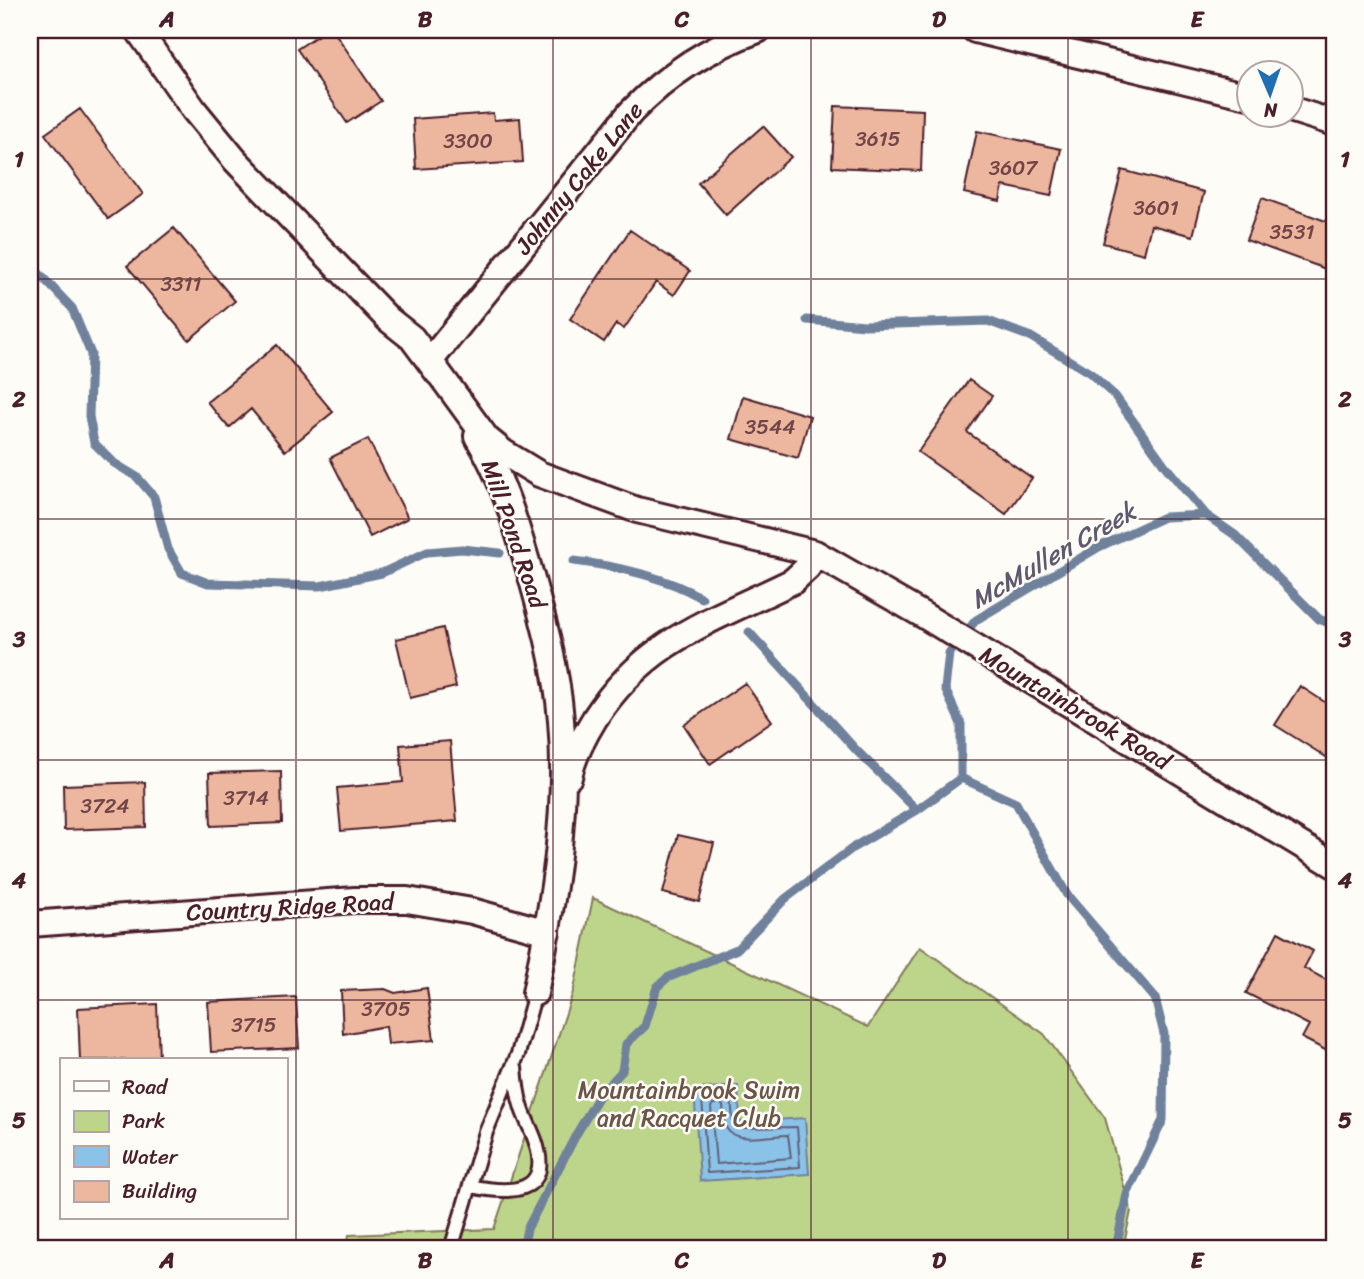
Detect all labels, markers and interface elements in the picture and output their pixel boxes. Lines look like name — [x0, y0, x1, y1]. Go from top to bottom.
text: A — [158, 0, 175, 40]
text: B — [418, 0, 433, 40]
text: C — [674, 0, 690, 40]
text: D — [932, 0, 947, 40]
text: E — [1191, 0, 1206, 40]
north arrow — [1234, 60, 1304, 130]
street label: Johnny Cake Lane — [503, 92, 654, 265]
text: N — [1263, 94, 1279, 127]
house number: 3615 — [855, 120, 901, 158]
house number: 3300 — [443, 122, 493, 160]
text: 1 — [14, 139, 24, 180]
text: 1 — [1340, 139, 1350, 180]
house number: 3607 — [989, 149, 1039, 187]
house number: 3601 — [1133, 189, 1179, 227]
house number: 3531 — [1270, 213, 1314, 251]
house number: 3311 — [160, 265, 202, 303]
text: 2 — [11, 379, 26, 420]
text: 2 — [1337, 379, 1352, 420]
house number: 3544 — [745, 408, 795, 446]
street label: Mill Pond Road — [469, 454, 560, 615]
water label: McMullen Creek — [961, 488, 1147, 621]
text: 3 — [12, 619, 26, 660]
text: 3 — [1338, 619, 1352, 660]
street label: Mountainbrook Road — [971, 634, 1181, 783]
house number: 3714 — [223, 779, 269, 817]
house number: 3724 — [81, 787, 129, 825]
text: 4 — [11, 860, 27, 901]
text: 4 — [1337, 860, 1353, 901]
street label: Country Ridge Road — [185, 880, 397, 933]
house number: 3705 — [361, 990, 411, 1028]
house number: 3715 — [231, 1006, 277, 1044]
legend — [60, 1058, 287, 1220]
text: Road — [122, 1068, 169, 1106]
park label: Mountainbrook Swim and Racquet Club — [578, 1069, 800, 1139]
text: 5 — [12, 1100, 26, 1141]
text: 5 — [1338, 1100, 1352, 1141]
text: Park — [122, 1102, 165, 1140]
text: Water — [122, 1138, 179, 1176]
text: Building — [122, 1172, 198, 1210]
text: A — [158, 1240, 175, 1279]
text: B — [418, 1240, 433, 1279]
text: C — [674, 1240, 690, 1279]
text: D — [932, 1240, 947, 1279]
text: E — [1191, 1240, 1206, 1279]

